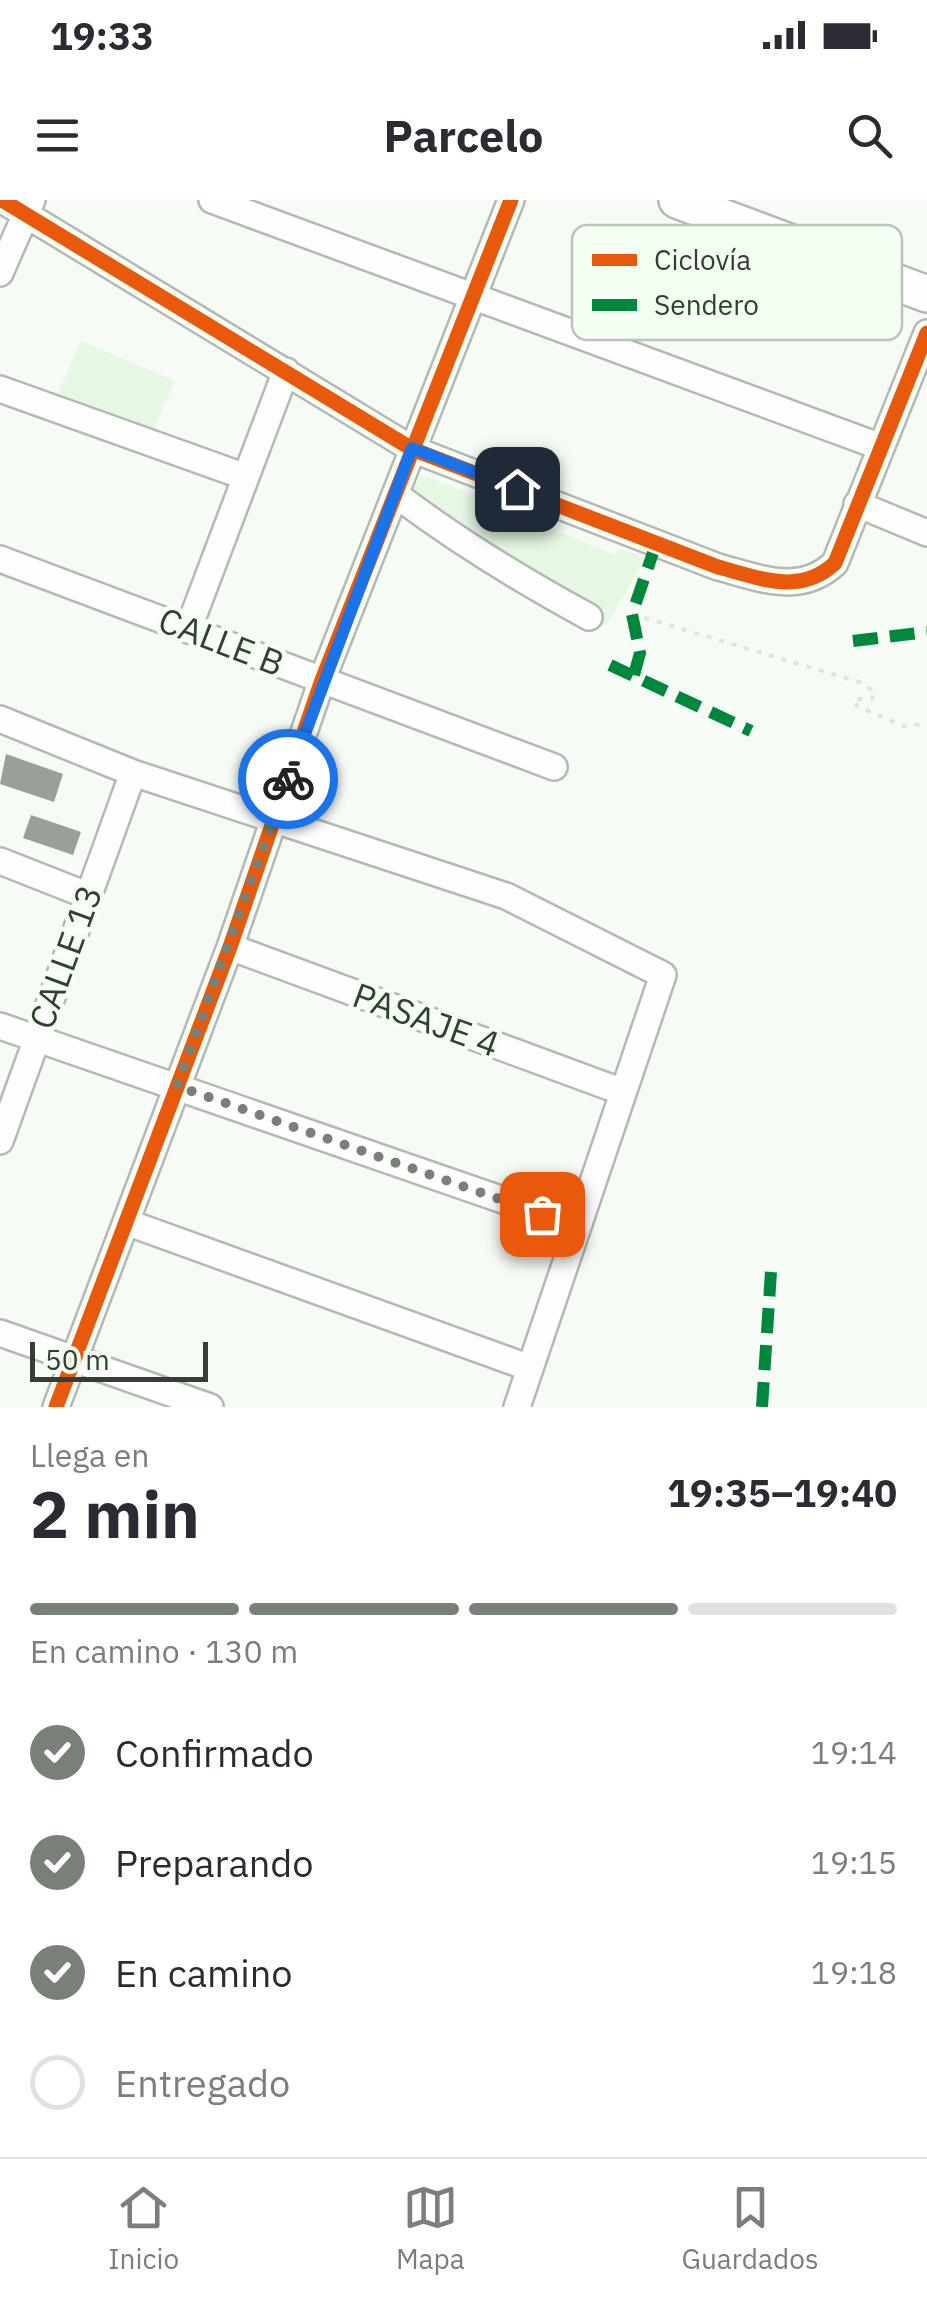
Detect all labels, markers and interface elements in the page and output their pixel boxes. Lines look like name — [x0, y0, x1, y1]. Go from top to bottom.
text: 19:33 — [50, 11, 154, 60]
text: Parcelo — [384, 106, 543, 164]
icon: menu — [30, 108, 85, 163]
icon: search — [842, 108, 897, 163]
legend — [572, 225, 902, 340]
text: Ciclovía — [654, 241, 751, 278]
text: Sendero — [654, 286, 759, 323]
pin — [475, 447, 560, 532]
icon: home — [490, 462, 545, 517]
street label: CALLE B — [152, 596, 291, 686]
courier — [238, 729, 338, 829]
icon: bike — [261, 752, 316, 807]
street label: CALLE 13 — [18, 878, 112, 1035]
street label: PASAJE 4 — [347, 971, 506, 1067]
pin — [500, 1172, 585, 1257]
icon: bag — [515, 1187, 570, 1242]
scale bar — [30, 1337, 208, 1382]
text: 50 m — [45, 1341, 110, 1378]
text: Llega en — [30, 1434, 150, 1476]
text: 19:35–19:40 — [667, 1468, 897, 1517]
text: 2 min — [30, 1471, 200, 1556]
text: En camino · 130 m — [30, 1630, 298, 1672]
icon: check — [30, 1725, 85, 1780]
text: Confirmado — [115, 1728, 314, 1777]
text: 19:14 — [811, 1731, 897, 1773]
icon: check — [30, 1835, 85, 1890]
text: Preparando — [115, 1838, 314, 1887]
text: 19:15 — [811, 1841, 897, 1883]
icon: check — [30, 1945, 85, 2000]
text: En camino — [115, 1948, 293, 1997]
text: 19:18 — [811, 1951, 897, 1993]
text: Entregado — [115, 2058, 290, 2107]
tab: Inicio — [108, 2180, 179, 2277]
tab: Mapa — [396, 2180, 465, 2277]
tab: Guardados — [681, 2180, 819, 2277]

